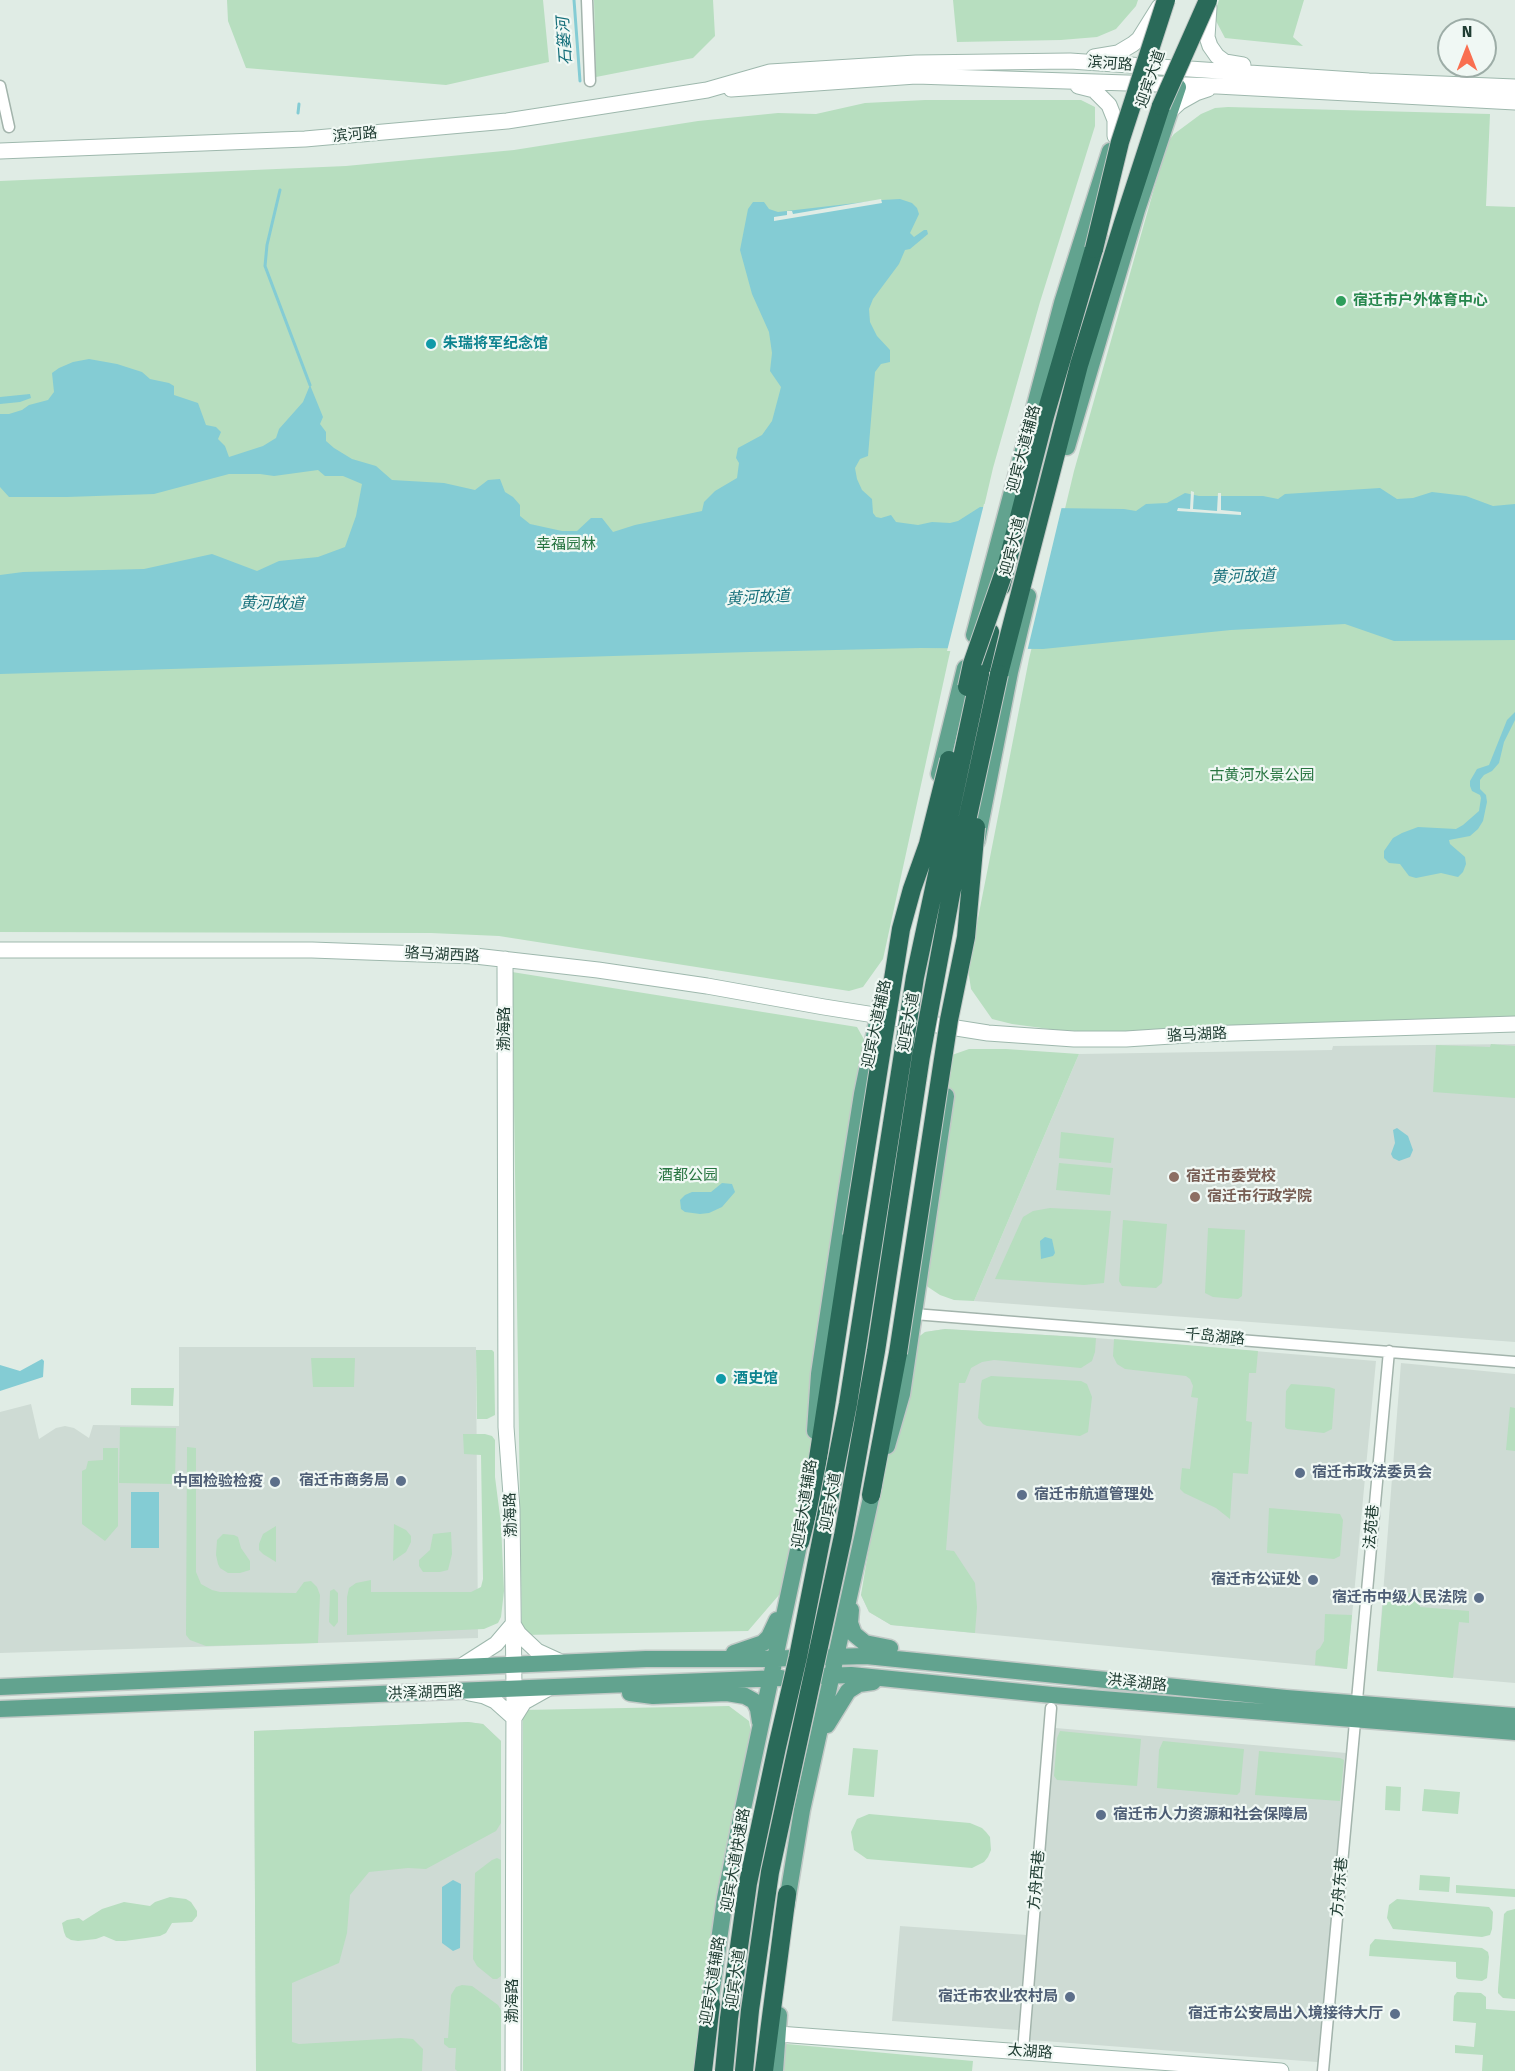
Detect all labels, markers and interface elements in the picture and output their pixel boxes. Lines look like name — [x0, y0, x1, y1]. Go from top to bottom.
water label: 石篓河 — [554, 16, 576, 66]
north arrow — [1437, 18, 1497, 78]
text: N — [1462, 22, 1472, 41]
street label: 迎宾大道 — [1133, 48, 1169, 110]
street label: 滨河路 — [1087, 53, 1133, 75]
street label: 滨河路 — [332, 124, 378, 146]
place label: 宿迁市户外体育中心 — [1353, 292, 1488, 310]
marker: 宿迁市户外体育中心 — [1334, 294, 1348, 308]
place label: 朱瑞将军纪念馆 — [443, 335, 548, 353]
marker: 朱瑞将军纪念馆 — [424, 337, 438, 351]
street label: 迎宾大道辅路 — [1004, 403, 1044, 495]
street label: 迎宾大道 — [997, 516, 1029, 578]
park label: 幸福园林 — [536, 536, 596, 554]
water label: 黄河故道 — [1211, 566, 1275, 588]
water label: 黄河故道 — [726, 587, 790, 609]
water label: 黄河故道 — [240, 594, 304, 614]
park label: 古黄河水景公园 — [1210, 767, 1314, 785]
street label: 骆马湖西路 — [404, 944, 480, 966]
street label: 迎宾大道辅路 — [859, 978, 895, 1070]
street label: 迎宾大道 — [895, 991, 923, 1053]
street label: 渤海路 — [496, 1007, 514, 1051]
street label: 骆马湖路 — [1167, 1024, 1227, 1046]
park label: 酒都公园 — [658, 1167, 718, 1185]
place label: 宿迁市委党校 — [1186, 1168, 1276, 1186]
marker: 宿迁市委党校 — [1167, 1170, 1181, 1184]
place label: 宿迁市行政学院 — [1207, 1188, 1312, 1206]
marker: 宿迁市行政学院 — [1188, 1190, 1202, 1204]
street label: 千岛湖路 — [1184, 1325, 1246, 1349]
place label: 酒史馆 — [733, 1370, 778, 1388]
marker: 酒史馆 — [714, 1372, 728, 1386]
street label: 迎宾大道辅路 — [789, 1458, 821, 1550]
place label: 宿迁市政法委员会 — [1312, 1464, 1432, 1482]
marker: 宿迁市政法委员会 — [1293, 1466, 1307, 1480]
street label: 迎宾大道 — [817, 1471, 845, 1533]
place label: 宿迁市商务局 — [299, 1472, 389, 1490]
place label: 中国检验检疫 — [173, 1473, 263, 1491]
marker: 宿迁市商务局 — [394, 1474, 408, 1488]
marker: 中国检验检疫 — [268, 1475, 282, 1489]
place label: 宿迁市航道管理处 — [1034, 1486, 1154, 1504]
marker: 宿迁市航道管理处 — [1015, 1488, 1029, 1502]
street label: 渤海路 — [501, 1492, 521, 1538]
street label: 法苑巷 — [1361, 1504, 1383, 1550]
place label: 宿迁市公证处 — [1211, 1571, 1301, 1589]
marker: 宿迁市公证处 — [1306, 1573, 1320, 1587]
place label: 宿迁市中级人民法院 — [1332, 1589, 1467, 1607]
marker: 宿迁市中级人民法院 — [1472, 1591, 1486, 1605]
street label: 洪泽湖路 — [1106, 1671, 1168, 1695]
street label: 洪泽湖西路 — [387, 1683, 463, 1703]
place label: 宿迁市人力资源和社会保障局 — [1113, 1806, 1308, 1824]
street label: 迎宾大道快速路 — [718, 1807, 754, 1913]
marker: 宿迁市人力资源和社会保障局 — [1094, 1808, 1108, 1822]
street label: 方舟西巷 — [1025, 1849, 1049, 1911]
street label: 方舟东巷 — [1328, 1856, 1352, 1918]
street label: 迎宾大道辅路 — [697, 1935, 729, 2027]
street label: 迎宾大道 — [723, 1948, 749, 2010]
street label: 渤海路 — [504, 1979, 522, 2023]
place label: 宿迁市农业农村局 — [938, 1988, 1058, 2006]
marker: 宿迁市农业农村局 — [1063, 1990, 1077, 2004]
place label: 宿迁市公安局出入境接待大厅 — [1188, 2005, 1383, 2023]
marker: 宿迁市公安局出入境接待大厅 — [1388, 2007, 1402, 2021]
street label: 太湖路 — [1007, 2041, 1053, 2063]

